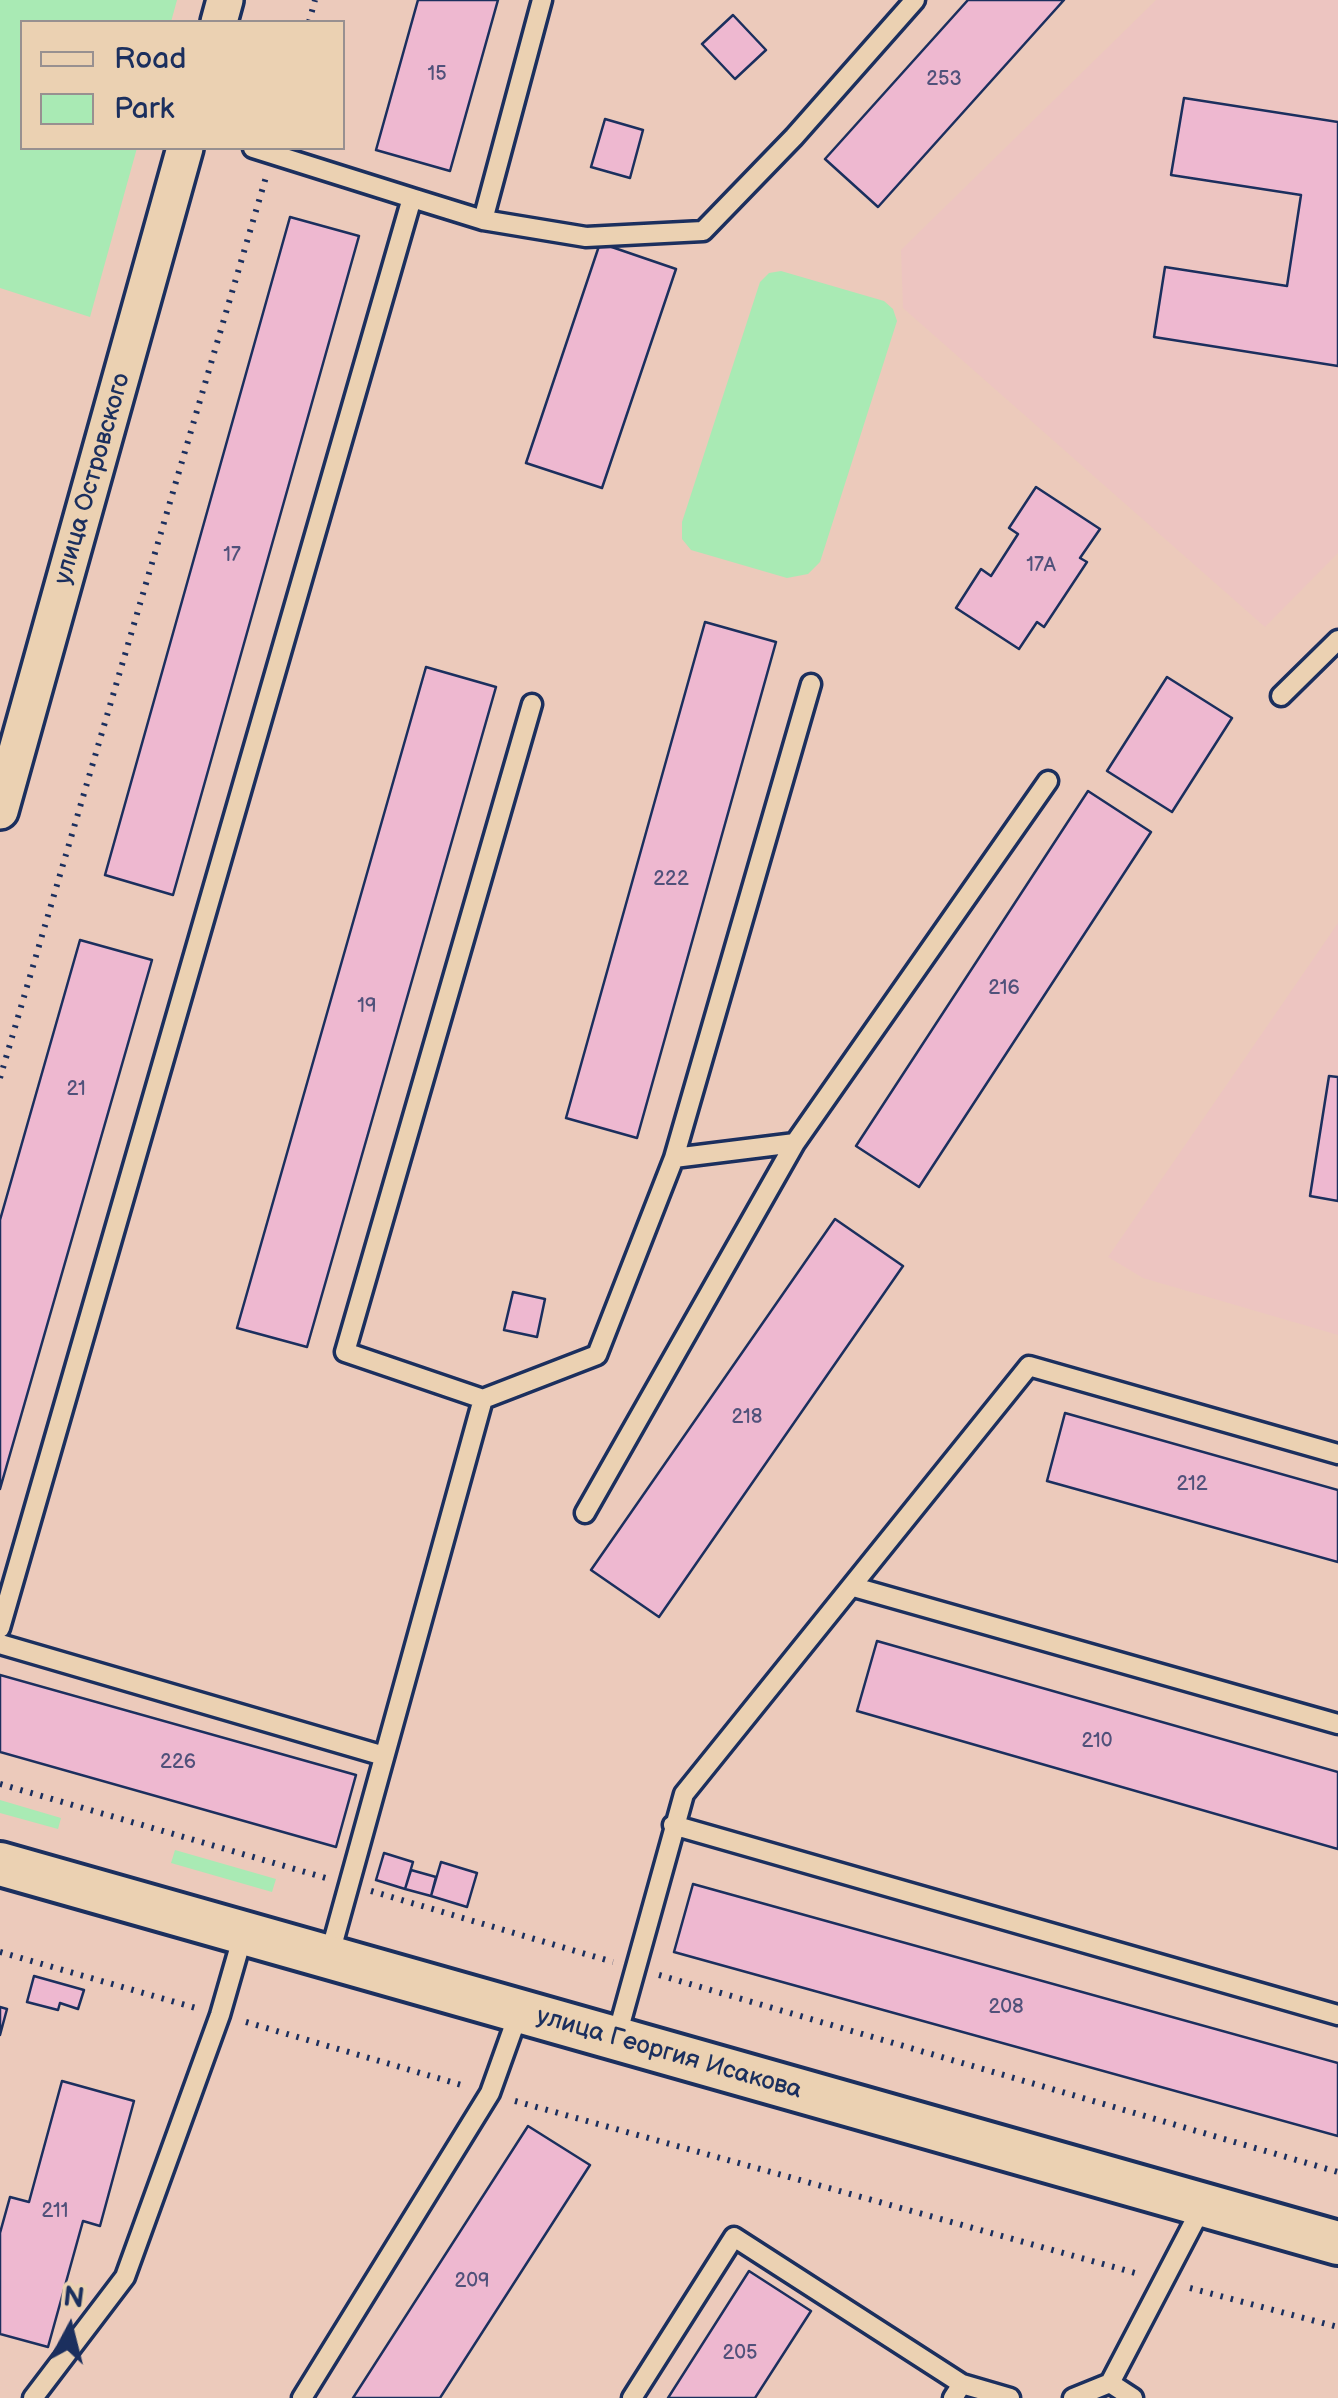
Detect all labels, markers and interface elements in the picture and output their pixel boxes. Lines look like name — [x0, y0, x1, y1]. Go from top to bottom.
legend — [20, 20, 345, 150]
text: Road — [114, 41, 187, 77]
house number: 15 — [427, 63, 447, 87]
house number: 253 — [926, 68, 962, 92]
text: Park — [114, 91, 174, 127]
street label: улица Островского — [48, 370, 138, 588]
house number: 17 — [223, 544, 241, 568]
house number: 17А — [1026, 554, 1056, 578]
house number: 222 — [653, 868, 689, 892]
house number: 216 — [988, 977, 1020, 1001]
house number: 19 — [357, 995, 377, 1019]
house number: 21 — [66, 1078, 86, 1102]
house number: 218 — [732, 1406, 762, 1430]
house number: 212 — [1176, 1473, 1208, 1497]
house number: 210 — [1082, 1730, 1112, 1754]
house number: 226 — [160, 1751, 196, 1775]
house number: 208 — [988, 1996, 1024, 2020]
street label: улица Георгия Исакова — [533, 2002, 805, 2106]
house number: 211 — [42, 2200, 68, 2224]
house number: 209 — [454, 2270, 490, 2294]
north arrow — [20, 2278, 120, 2378]
text: N — [61, 2280, 86, 2315]
house number: 205 — [722, 2342, 758, 2366]

